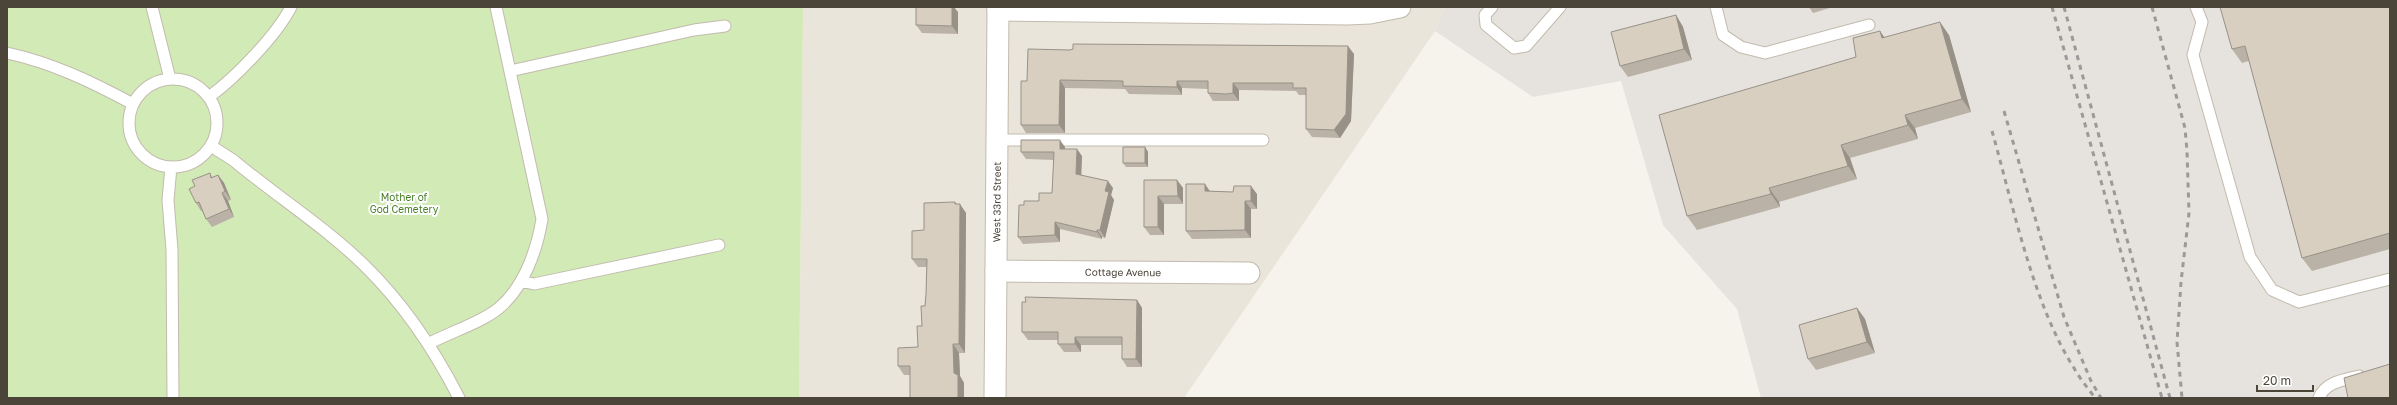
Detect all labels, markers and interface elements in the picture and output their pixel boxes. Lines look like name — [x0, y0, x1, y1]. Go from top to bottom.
street label: West 33rd Street — [990, 162, 1003, 242]
park label: Mother of God Cemetery — [370, 191, 439, 215]
street label: Cottage Avenue — [1085, 266, 1161, 278]
scale bar — [2257, 367, 2313, 393]
text: 20 m — [2263, 373, 2291, 388]

